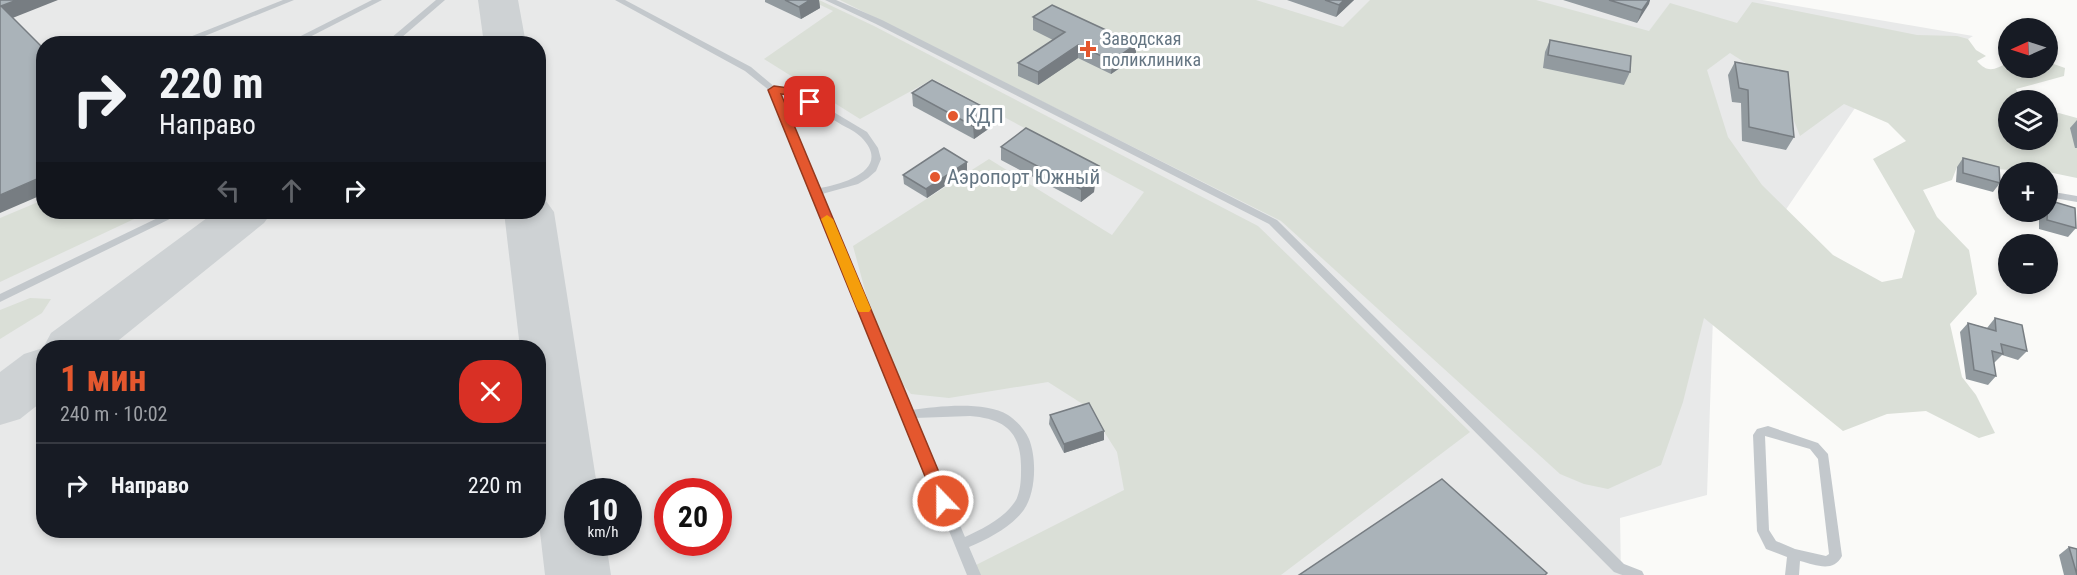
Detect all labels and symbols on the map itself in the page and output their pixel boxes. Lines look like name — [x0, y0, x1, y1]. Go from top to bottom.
north arrow — [1998, 18, 2058, 78]
place label: Заводская поликлиника — [1102, 28, 1201, 70]
marker: Заводская поликлиника — [1079, 40, 1097, 58]
pin — [784, 76, 835, 127]
place label: КДП — [965, 104, 1004, 128]
marker: КДП — [946, 109, 960, 123]
place label: Аэропорт Южный — [947, 165, 1100, 189]
marker: Аэропорт Южный — [928, 170, 942, 184]
position arrow — [911, 469, 975, 533]
speed limit sign: 20 — [654, 478, 732, 556]

